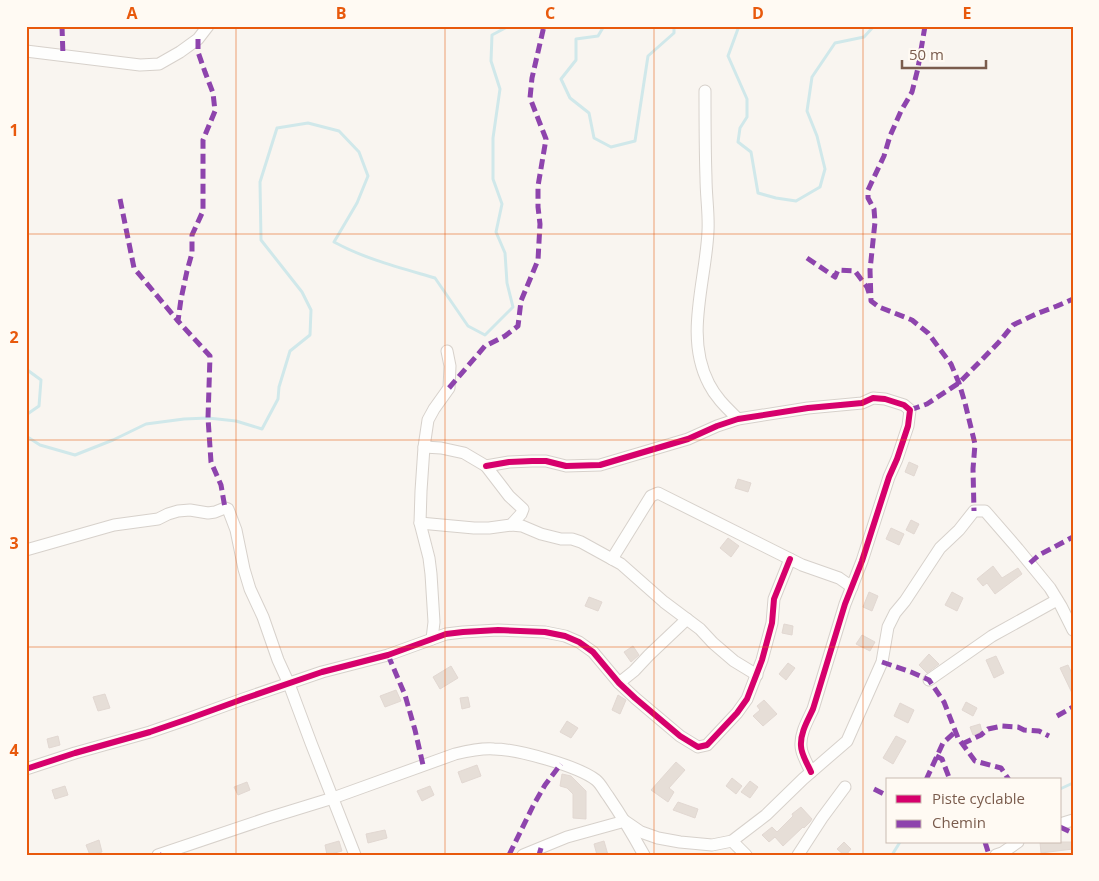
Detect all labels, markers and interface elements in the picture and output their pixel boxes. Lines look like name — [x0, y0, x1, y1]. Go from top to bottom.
text: A — [126, 2, 138, 24]
text: B — [336, 2, 346, 24]
text: C — [545, 2, 555, 24]
text: D — [752, 2, 764, 24]
text: E — [963, 2, 972, 24]
scale bar — [902, 38, 985, 70]
text: 50 m — [909, 44, 944, 64]
text: 1 — [9, 119, 19, 141]
text: 2 — [9, 326, 19, 348]
text: 3 — [9, 532, 19, 554]
text: 4 — [9, 739, 19, 761]
legend — [886, 778, 1062, 844]
text: Piste cyclable — [932, 788, 1025, 808]
text: Chemin — [932, 812, 986, 832]

